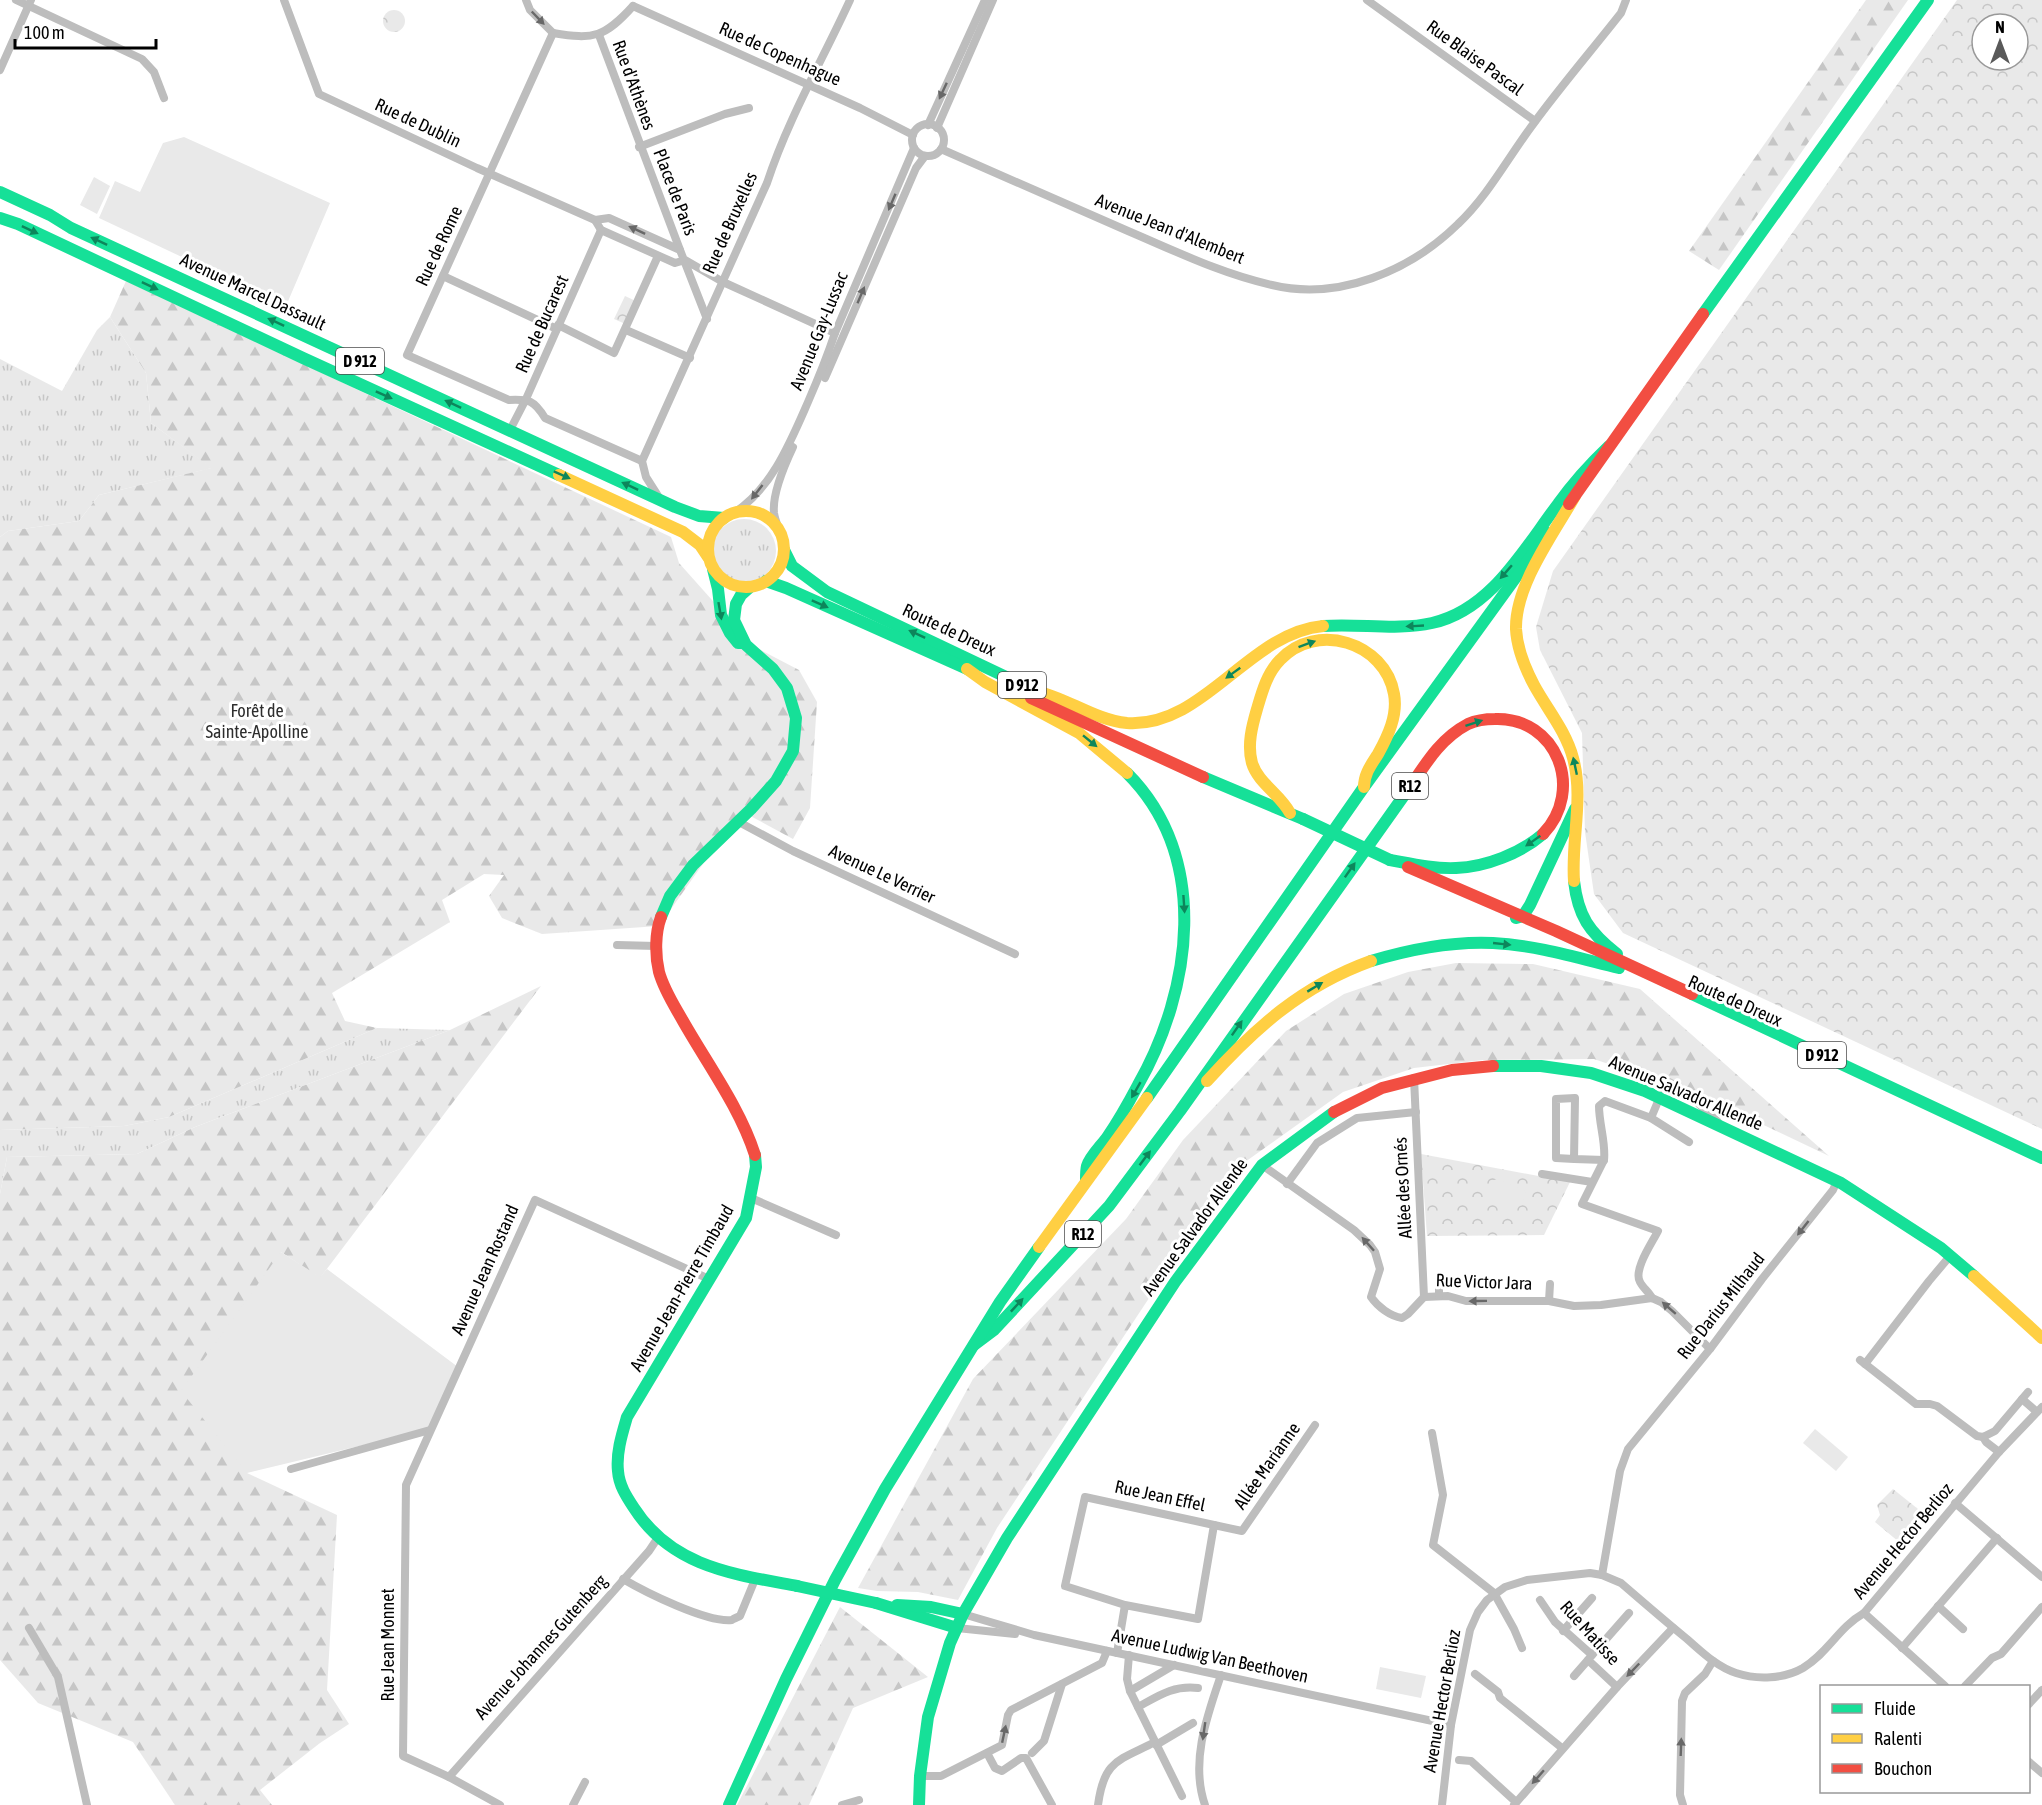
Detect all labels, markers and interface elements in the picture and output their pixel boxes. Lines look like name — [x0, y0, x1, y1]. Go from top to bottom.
one-way arrow — [531, 10, 545, 25]
scale bar — [15, 12, 156, 50]
north arrow — [1970, 12, 2030, 72]
street label: Rue Blaise Pascal — [1423, 16, 1528, 100]
street label: Rue de Copenhague — [716, 17, 844, 90]
text: N — [1995, 18, 2005, 36]
text: 100 m — [24, 22, 65, 43]
street label: Rue d'Athènes — [609, 37, 660, 133]
one-way arrow — [939, 83, 948, 100]
street label: Rue de Dublin — [372, 93, 465, 152]
street label: Place de Paris — [649, 146, 702, 238]
street label: Rue de Bruxelles — [698, 169, 761, 277]
street label: Avenue Jean d'Alembert — [1093, 189, 1248, 268]
one-way arrow — [887, 193, 896, 211]
street label: Rue de Rome — [411, 202, 466, 289]
one-way arrow — [21, 225, 38, 234]
one-way arrow — [628, 226, 645, 235]
one-way arrow — [91, 236, 108, 245]
street label: Avenue Marcel Dassault — [177, 249, 329, 335]
street label: Avenue Gay-Lussac — [785, 268, 852, 393]
street label: Rue de Bucarest — [511, 272, 572, 376]
one-way arrow — [141, 282, 158, 291]
one-way arrow — [857, 286, 866, 304]
one-way arrow — [268, 318, 285, 327]
road number: D 912 — [336, 348, 384, 374]
one-way arrow — [375, 390, 393, 400]
one-way arrow — [444, 399, 462, 409]
one-way arrow — [553, 471, 570, 480]
one-way arrow — [622, 482, 639, 491]
one-way arrow — [752, 485, 764, 500]
one-way arrow — [1499, 564, 1512, 580]
one-way arrow — [811, 599, 829, 609]
street label: Route de Dreux — [899, 599, 999, 660]
one-way arrow — [716, 602, 725, 621]
one-way arrow — [1405, 622, 1424, 631]
one-way arrow — [908, 630, 925, 639]
one-way arrow — [1298, 639, 1316, 648]
one-way arrow — [1225, 667, 1241, 679]
road number: D 912 — [998, 672, 1046, 698]
park label: Forêt de Sainte-Apolline — [206, 700, 308, 742]
one-way arrow — [1466, 718, 1484, 728]
one-way arrow — [1082, 735, 1097, 747]
one-way arrow — [1569, 757, 1579, 775]
road number: R12 — [1392, 773, 1428, 799]
one-way arrow — [1526, 835, 1542, 847]
street label: Avenue Le Verrier — [826, 840, 939, 908]
one-way arrow — [1344, 862, 1356, 878]
one-way arrow — [1179, 894, 1188, 913]
one-way arrow — [1493, 939, 1512, 949]
street label: Route de Dreux — [1685, 971, 1785, 1031]
one-way arrow — [1307, 982, 1324, 992]
one-way arrow — [1231, 1021, 1243, 1037]
road number: D 912 — [1798, 1042, 1846, 1068]
street label: Avenue Salvador Allende — [1606, 1051, 1766, 1134]
one-way arrow — [1130, 1082, 1141, 1098]
street label: Allée des Ornés — [1389, 1137, 1416, 1239]
one-way arrow — [1138, 1151, 1150, 1166]
street label: Avenue Salvador Allende — [1138, 1154, 1252, 1300]
street label: Avenue Jean Rostand — [446, 1201, 523, 1338]
street label: Avenue Jean-Pierre Timbaud — [625, 1201, 738, 1375]
one-way arrow — [1796, 1220, 1809, 1236]
road number: R12 — [1065, 1221, 1101, 1247]
one-way arrow — [1362, 1237, 1375, 1252]
street label: Rue Darius Milhaud — [1673, 1248, 1769, 1363]
street label: Rue Victor Jara — [1435, 1269, 1533, 1294]
one-way arrow — [1468, 1296, 1487, 1305]
one-way arrow — [1009, 1298, 1023, 1312]
one-way arrow — [1661, 1302, 1676, 1315]
street label: Allée Marianne — [1229, 1418, 1304, 1513]
street label: Rue Jean Effel — [1113, 1476, 1208, 1515]
street label: Avenue Hector Berlioz — [1848, 1478, 1957, 1603]
street label: Avenue Johannes Gutenberg — [470, 1570, 611, 1723]
street label: Rue Jean Monnet — [377, 1588, 398, 1702]
street label: Rue Matisse — [1556, 1596, 1625, 1669]
street label: Avenue Ludwig Van Beethoven — [1110, 1624, 1310, 1687]
street label: Avenue Hector Berlioz — [1419, 1627, 1464, 1774]
one-way arrow — [1626, 1663, 1640, 1677]
legend — [1820, 1685, 2030, 1793]
text: Fluide — [1874, 1698, 1916, 1719]
one-way arrow — [1200, 1721, 1209, 1740]
one-way arrow — [1000, 1725, 1009, 1744]
text: Ralenti — [1874, 1728, 1922, 1749]
one-way arrow — [1676, 1737, 1685, 1756]
text: Bouchon — [1874, 1758, 1932, 1779]
one-way arrow — [1532, 1769, 1545, 1784]

